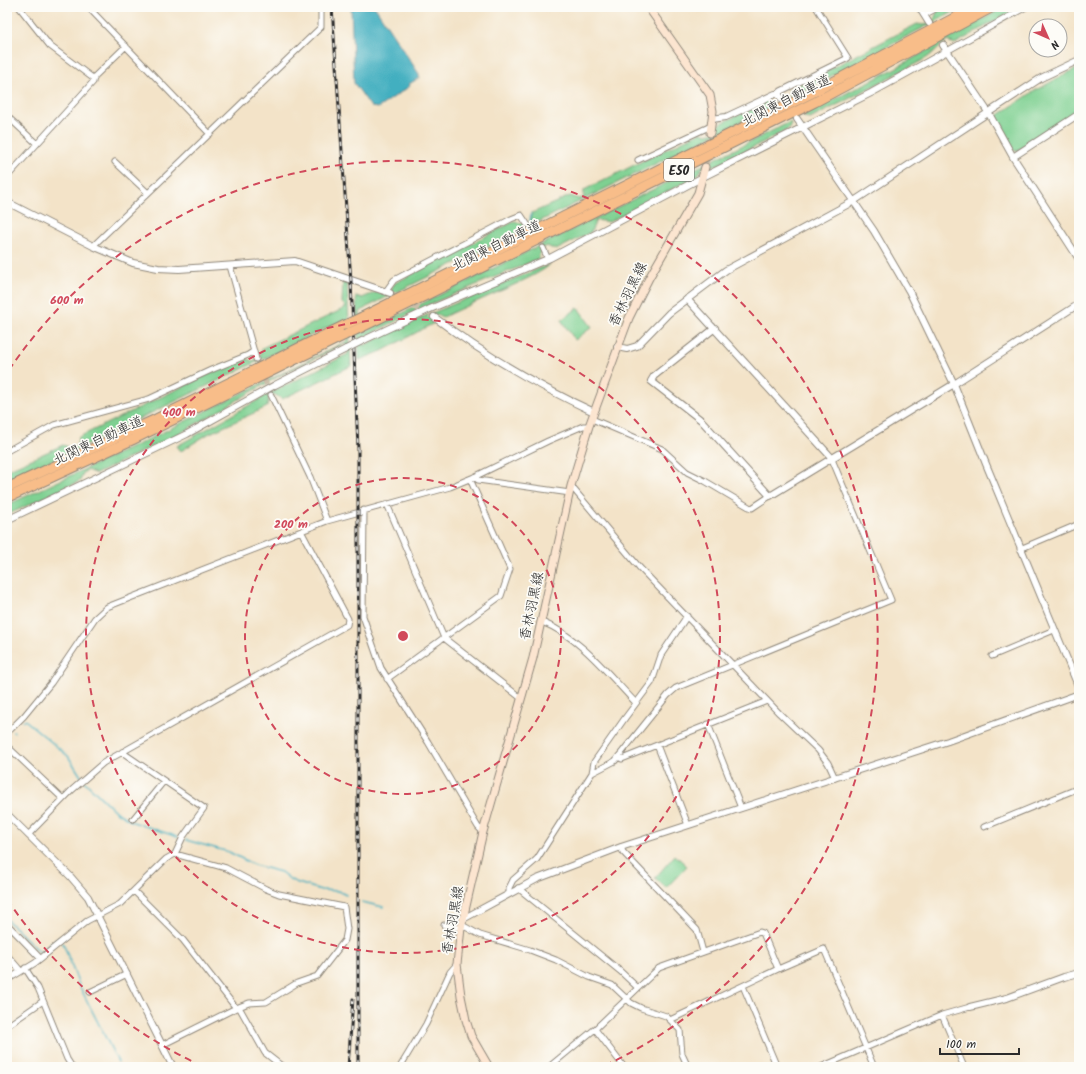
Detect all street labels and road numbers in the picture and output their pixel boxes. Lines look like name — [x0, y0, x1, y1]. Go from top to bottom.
street label: 北関東自動車道 — [738, 69, 835, 133]
road number: E50 — [664, 159, 694, 181]
street label: 北関東自動車道 — [448, 215, 545, 277]
street label: 香林羽黒線 — [603, 258, 653, 331]
street label: 北関東自動車道 — [49, 410, 147, 472]
street label: 香林羽黒線 — [514, 570, 550, 643]
street label: 香林羽黒線 — [436, 884, 470, 957]

